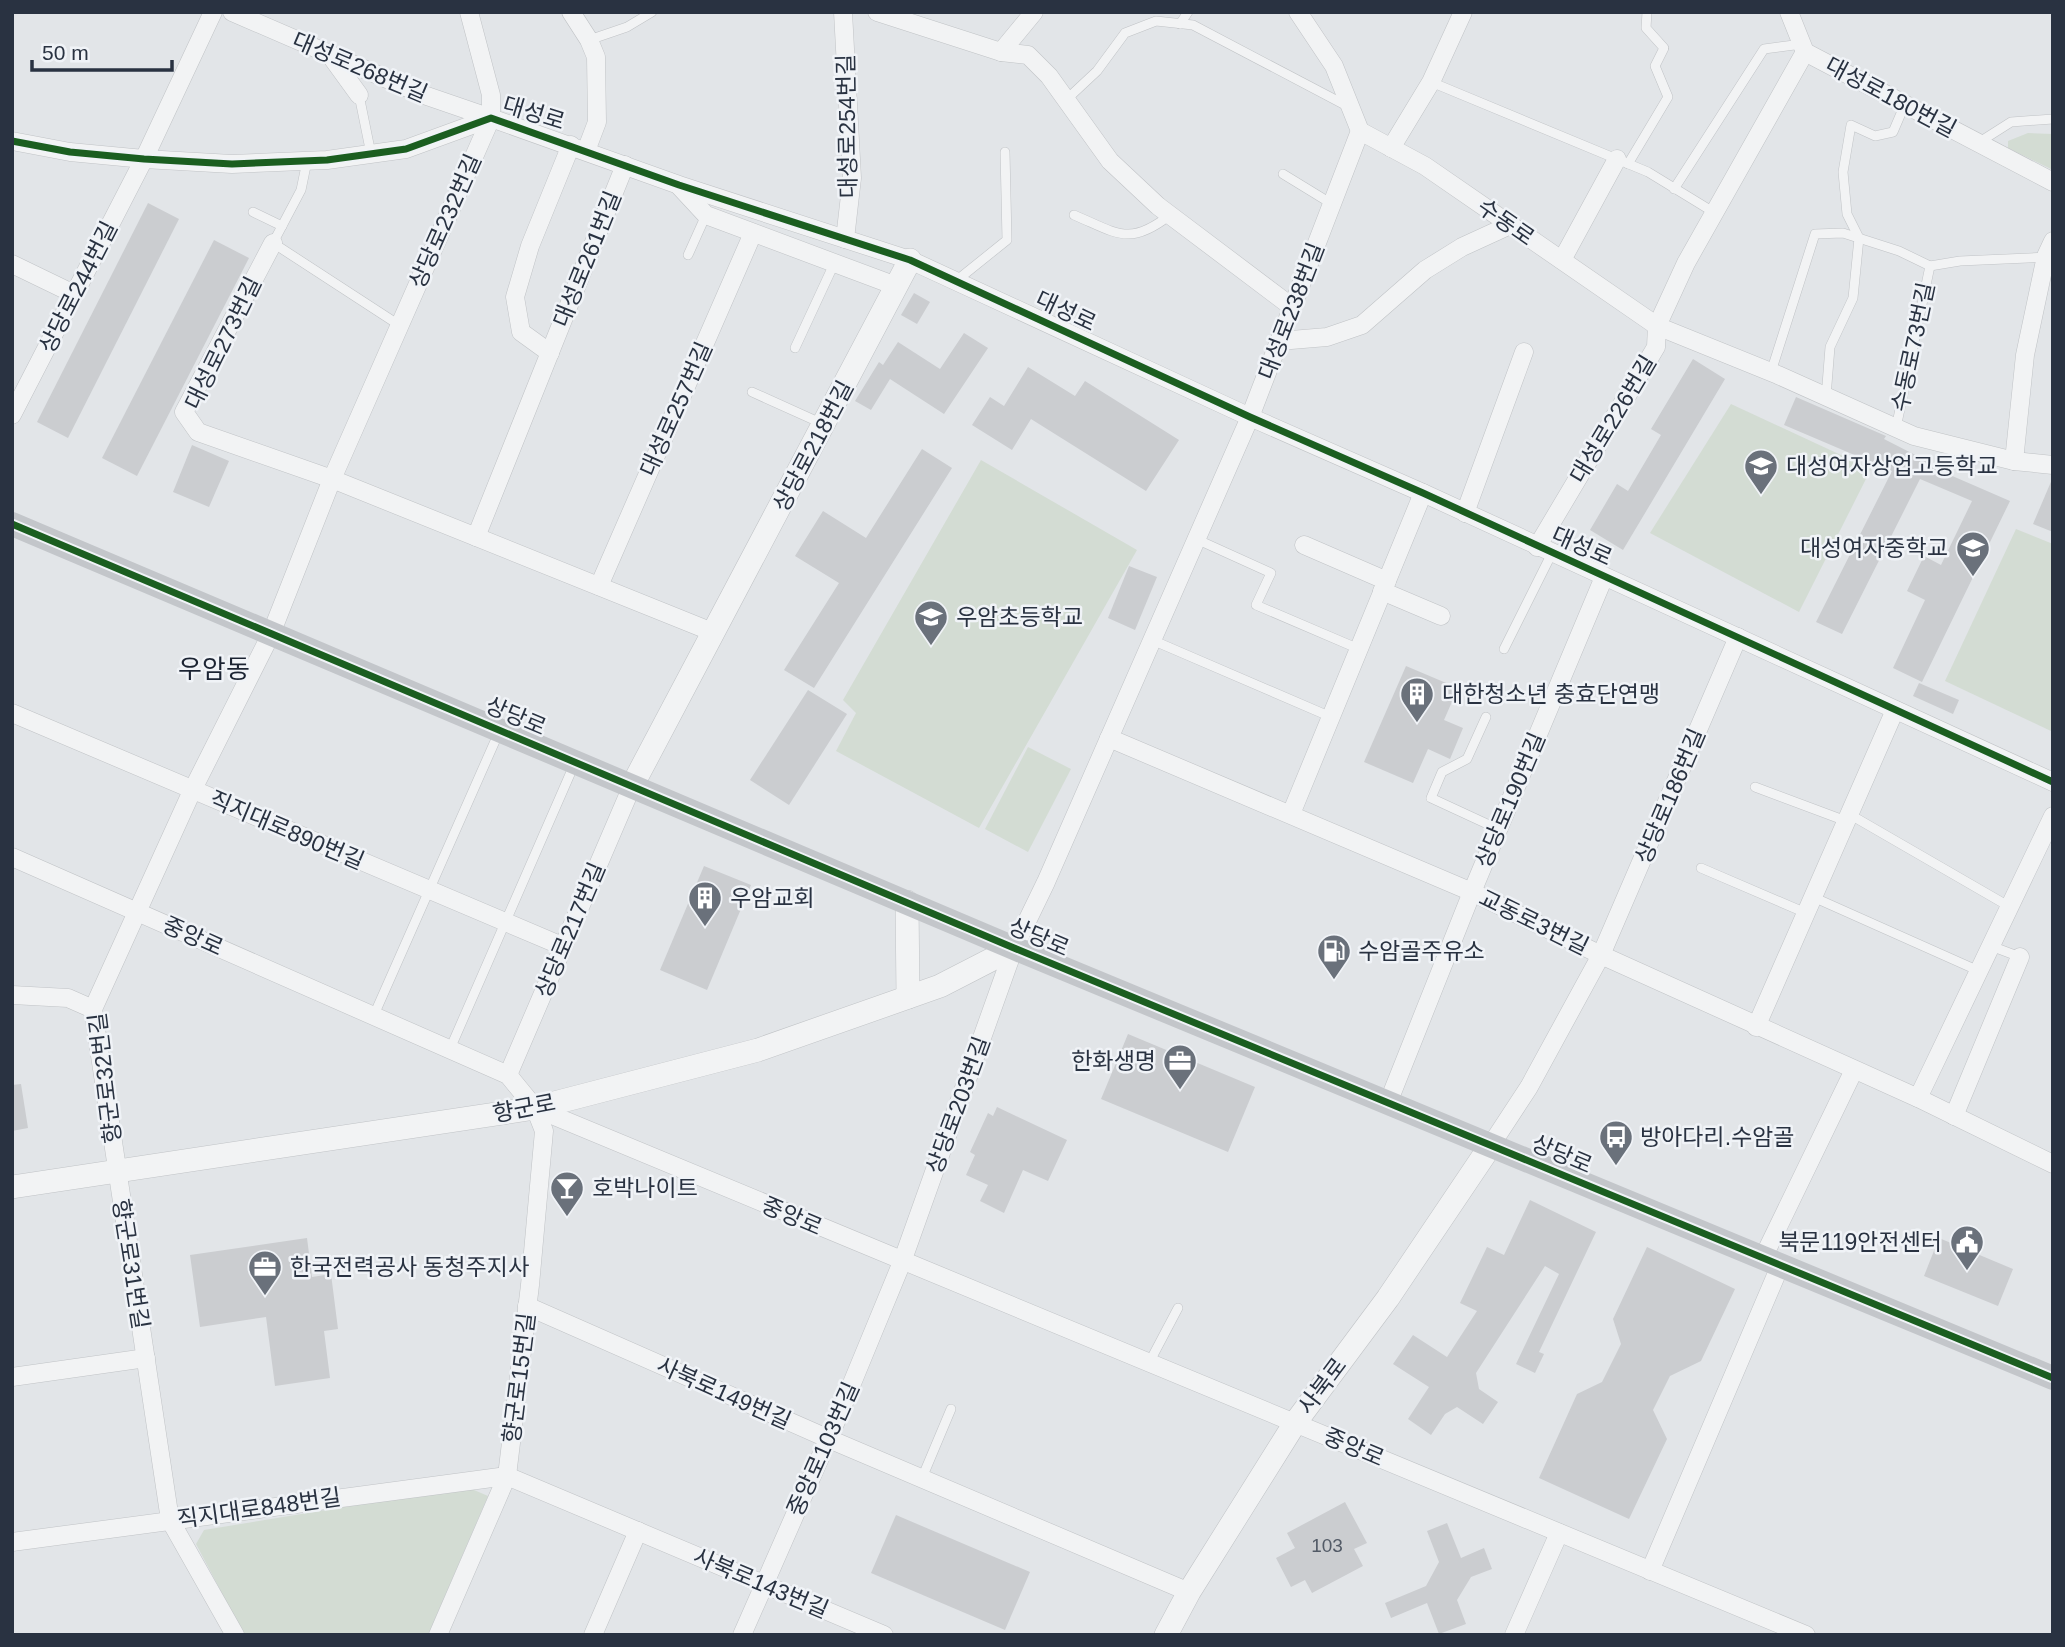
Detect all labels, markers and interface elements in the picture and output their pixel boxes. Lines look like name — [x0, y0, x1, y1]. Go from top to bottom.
street label: 대성로268번길 — [289, 27, 431, 107]
scale bar — [32, 28, 172, 72]
text: 50 m — [42, 41, 89, 64]
street label: 대성로180번길 — [1821, 52, 1961, 142]
street label: 대성로254번길 — [833, 54, 861, 198]
street label: 대성로 — [500, 91, 568, 135]
street label: 상당로232번길 — [404, 150, 486, 292]
street label: 대성로261번길 — [548, 187, 626, 331]
street label: 수동로 — [1473, 193, 1539, 251]
street label: 상당로244번길 — [34, 217, 122, 357]
street label: 대성로238번길 — [1253, 239, 1329, 383]
street label: 대성로273번길 — [180, 273, 266, 413]
street label: 수동로73번길 — [1887, 280, 1939, 414]
street label: 대성로 — [1032, 286, 1100, 336]
street label: 대성로257번길 — [635, 338, 717, 480]
street label: 대성로226번길 — [1565, 351, 1661, 487]
street label: 상당로218번길 — [768, 376, 858, 516]
school or university icon: 대성여자상업고등학교 — [1742, 447, 1780, 496]
place label: 대성여자상업고등학교 — [1786, 453, 1998, 479]
street label: 대성로 — [1548, 521, 1616, 571]
school or university icon: 대성여자중학교 — [1954, 529, 1992, 578]
place label: 대성여자중학교 — [1800, 535, 1948, 561]
school or university icon: 우암초등학교 — [912, 598, 950, 647]
place label: 우암초등학교 — [956, 604, 1083, 630]
district label: 우암동 — [178, 654, 250, 684]
building icon: 대한청소년 충효단연맹 — [1398, 675, 1436, 724]
place label: 대한청소년 충효단연맹 — [1442, 681, 1660, 707]
street label: 상당로 — [482, 692, 550, 740]
street label: 상당로186번길 — [1630, 725, 1710, 867]
street label: 상당로190번길 — [1470, 729, 1550, 871]
street label: 직지대로890번길 — [206, 786, 368, 874]
street label: 상당로217번길 — [530, 859, 610, 1001]
building icon: 우암교회 — [686, 879, 724, 928]
street label: 교동로3번길 — [1475, 884, 1593, 960]
place label: 우암교회 — [730, 885, 815, 911]
street label: 중앙로 — [159, 911, 227, 961]
street label: 상당로 — [1005, 913, 1073, 961]
fuel station icon: 수암골주유소 — [1315, 932, 1353, 981]
place label: 수암골주유소 — [1358, 938, 1485, 964]
street label: 향군로32번길 — [84, 1011, 126, 1145]
street label: 상당로203번길 — [921, 1033, 995, 1177]
office icon: 한화생명 — [1161, 1042, 1199, 1091]
place label: 한화생명 — [1071, 1048, 1156, 1074]
street label: 향군로 — [490, 1089, 558, 1127]
bus stop icon: 방아다리.수암골 — [1597, 1118, 1635, 1167]
place label: 방아다리.수암골 — [1640, 1124, 1795, 1150]
street label: 상당로 — [1528, 1130, 1596, 1178]
bar icon: 호박나이트 — [548, 1169, 586, 1218]
place label: 호박나이트 — [592, 1175, 698, 1201]
street label: 중앙로 — [758, 1192, 826, 1240]
street label: 향군로31번길 — [108, 1197, 154, 1331]
public building icon: 북문119안전센터 — [1948, 1223, 1986, 1272]
place label: 북문119안전센터 — [1778, 1229, 1942, 1255]
office icon: 한국전력공사 동청주지사 — [246, 1248, 284, 1297]
place label: 한국전력공사 동청주지사 — [290, 1254, 529, 1280]
street label: 향군로15번길 — [498, 1311, 540, 1445]
street label: 사북로149번길 — [653, 1352, 795, 1434]
street label: 사북로 — [1293, 1353, 1351, 1419]
street label: 중앙로103번길 — [782, 1378, 864, 1520]
street label: 중앙로 — [1320, 1423, 1388, 1471]
street label: 직지대로848번길 — [175, 1484, 343, 1532]
house number: 103 — [1311, 1535, 1343, 1556]
street label: 사북로143번길 — [690, 1543, 832, 1623]

